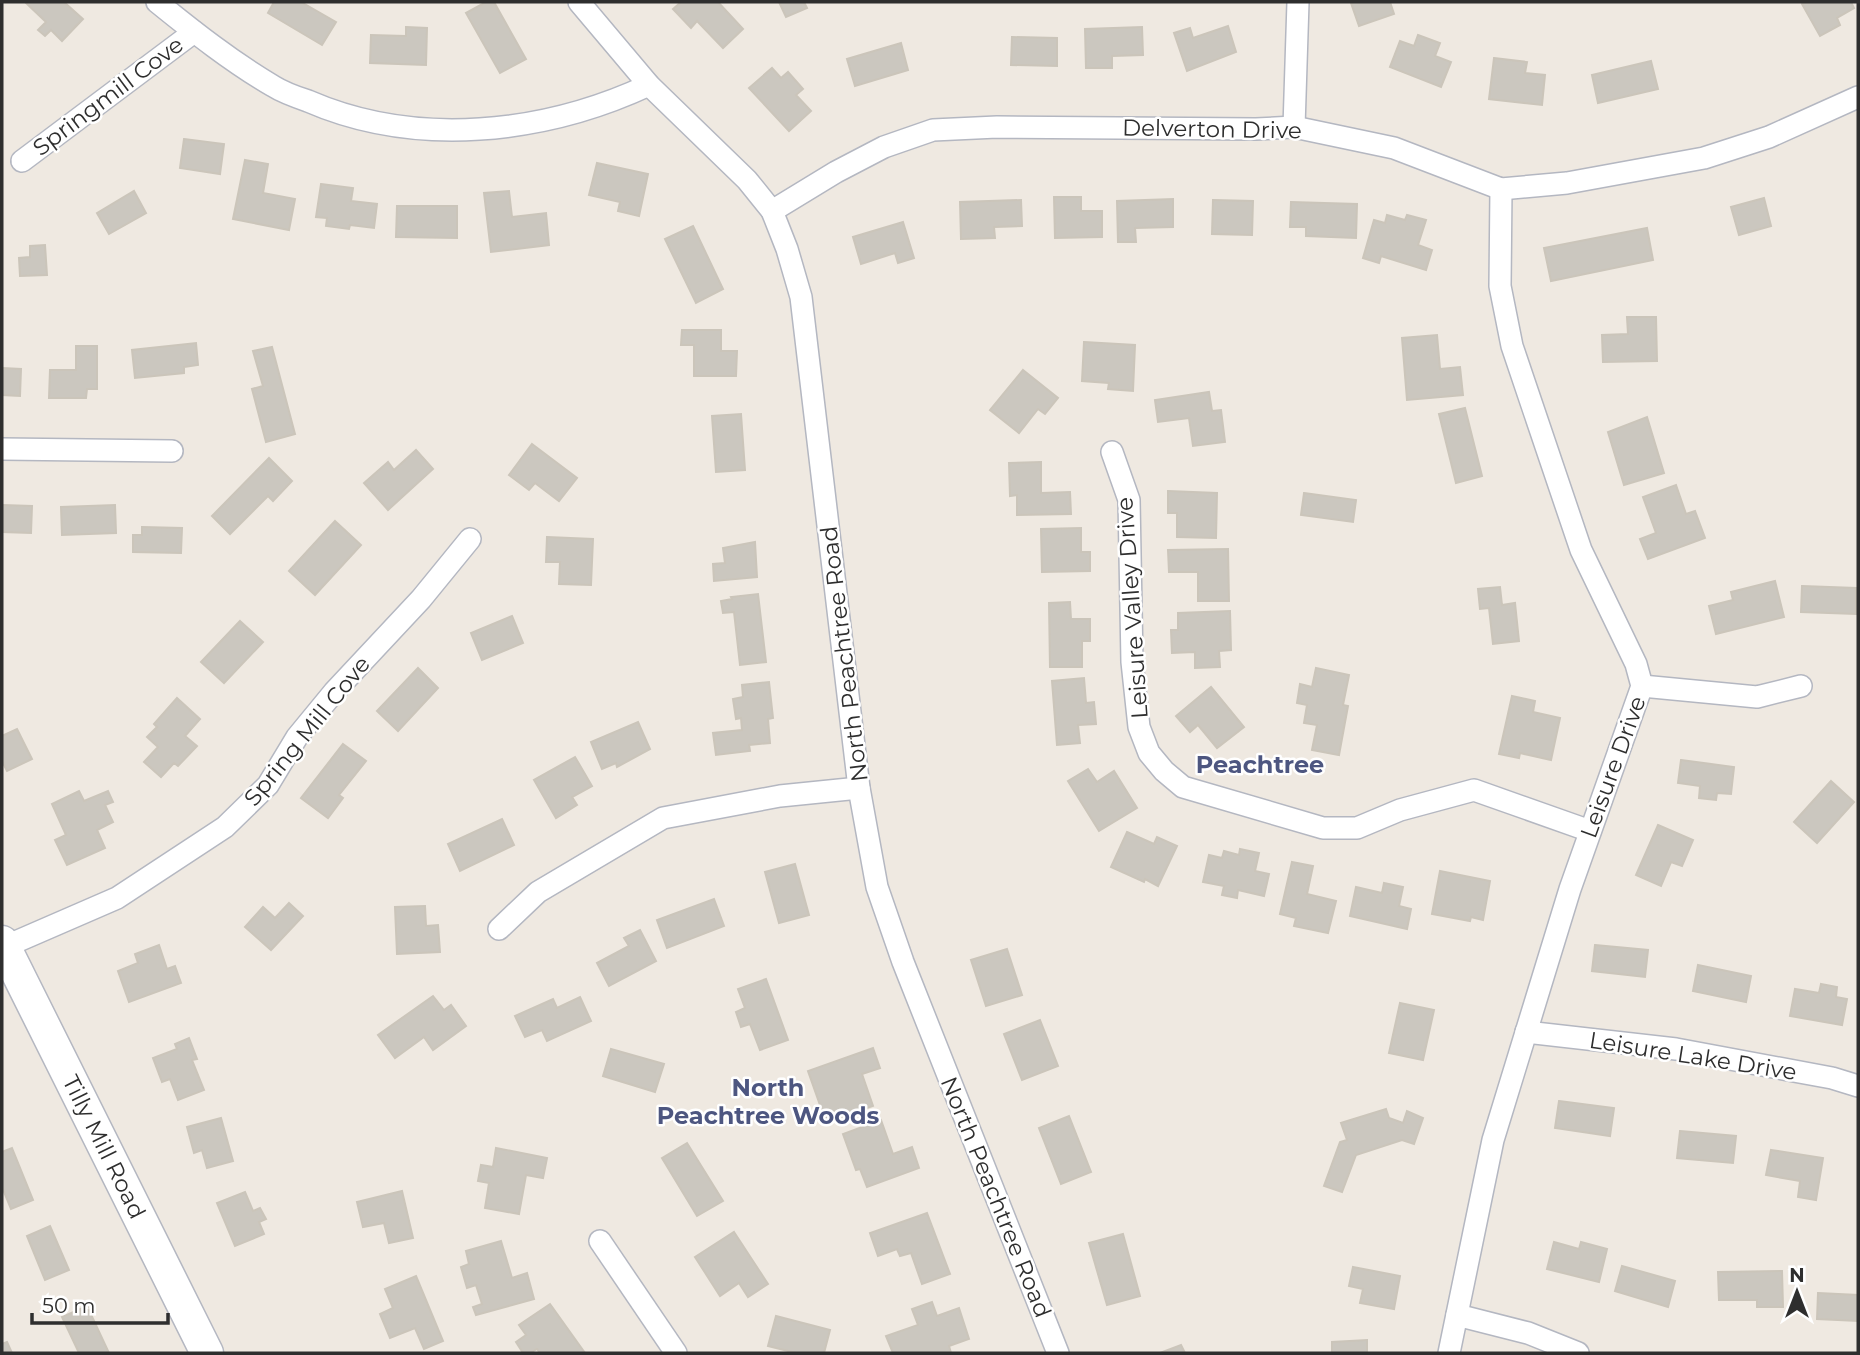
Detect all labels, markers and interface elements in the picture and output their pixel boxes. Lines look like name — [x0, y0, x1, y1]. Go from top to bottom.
street label: Springmill Cove — [27, 30, 189, 162]
street label: Delverton Drive — [1122, 113, 1302, 145]
street label: Leisure Valley Drive — [1110, 496, 1154, 720]
street label: North Peachtree Road — [814, 525, 874, 783]
street label: Spring Mill Cove — [238, 650, 376, 812]
street label: Leisure Drive — [1574, 692, 1652, 842]
district label: Peachtree — [1196, 750, 1324, 779]
street label: Leisure Lake Drive — [1587, 1026, 1799, 1086]
street label: Tilly Mill Road — [57, 1070, 152, 1223]
street label: North Peachtree Road — [935, 1072, 1057, 1322]
district label: North Peachtree Woods — [657, 1073, 880, 1130]
north arrow — [1762, 1257, 1832, 1327]
text: N — [1789, 1264, 1805, 1287]
scale bar — [32, 1282, 168, 1326]
text: 50 m — [42, 1293, 96, 1318]

